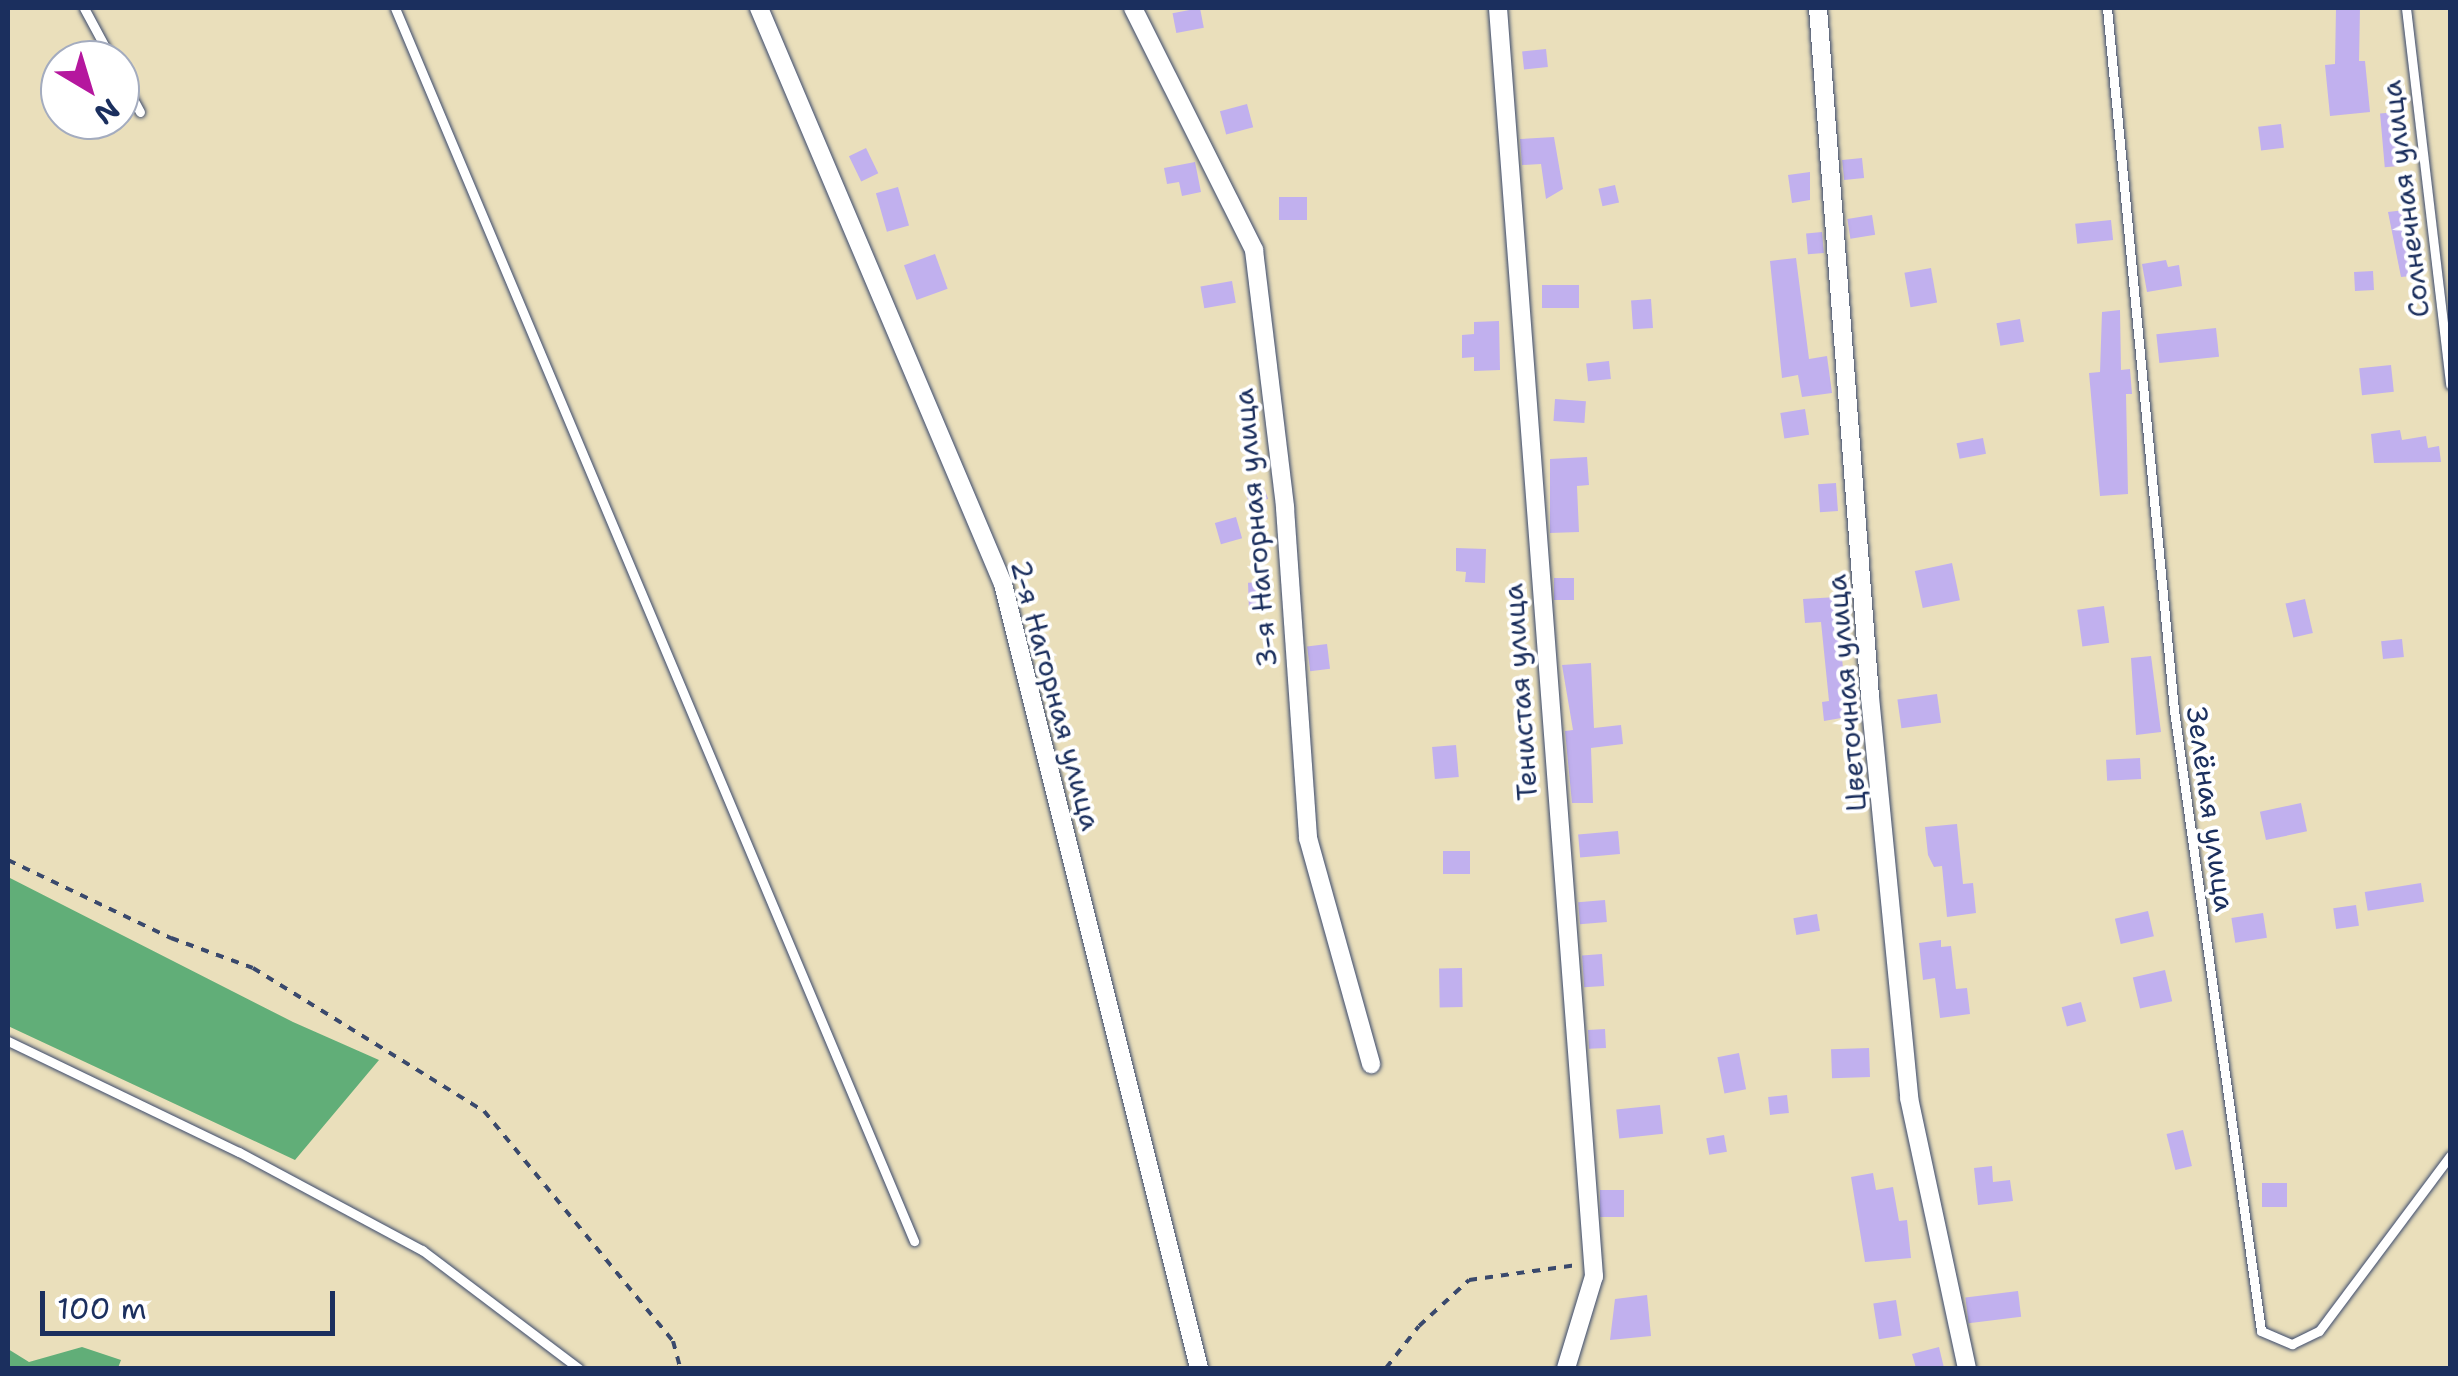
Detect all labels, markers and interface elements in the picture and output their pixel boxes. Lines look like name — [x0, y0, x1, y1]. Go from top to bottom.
north arrow — [40, 40, 140, 140]
street label: Солнечная улица — [2374, 78, 2436, 320]
text: N — [87, 90, 128, 134]
street label: 3-я Нагорная улица — [1226, 387, 1284, 669]
street label: 2-я Нагорная улица — [1004, 556, 1108, 834]
street label: Цветочная улица — [1819, 573, 1873, 813]
street label: Тенистая улица — [1496, 582, 1544, 802]
street label: Зелёная улица — [2180, 704, 2242, 914]
scale bar — [45, 1271, 340, 1333]
text: 100 m — [57, 1288, 147, 1329]

